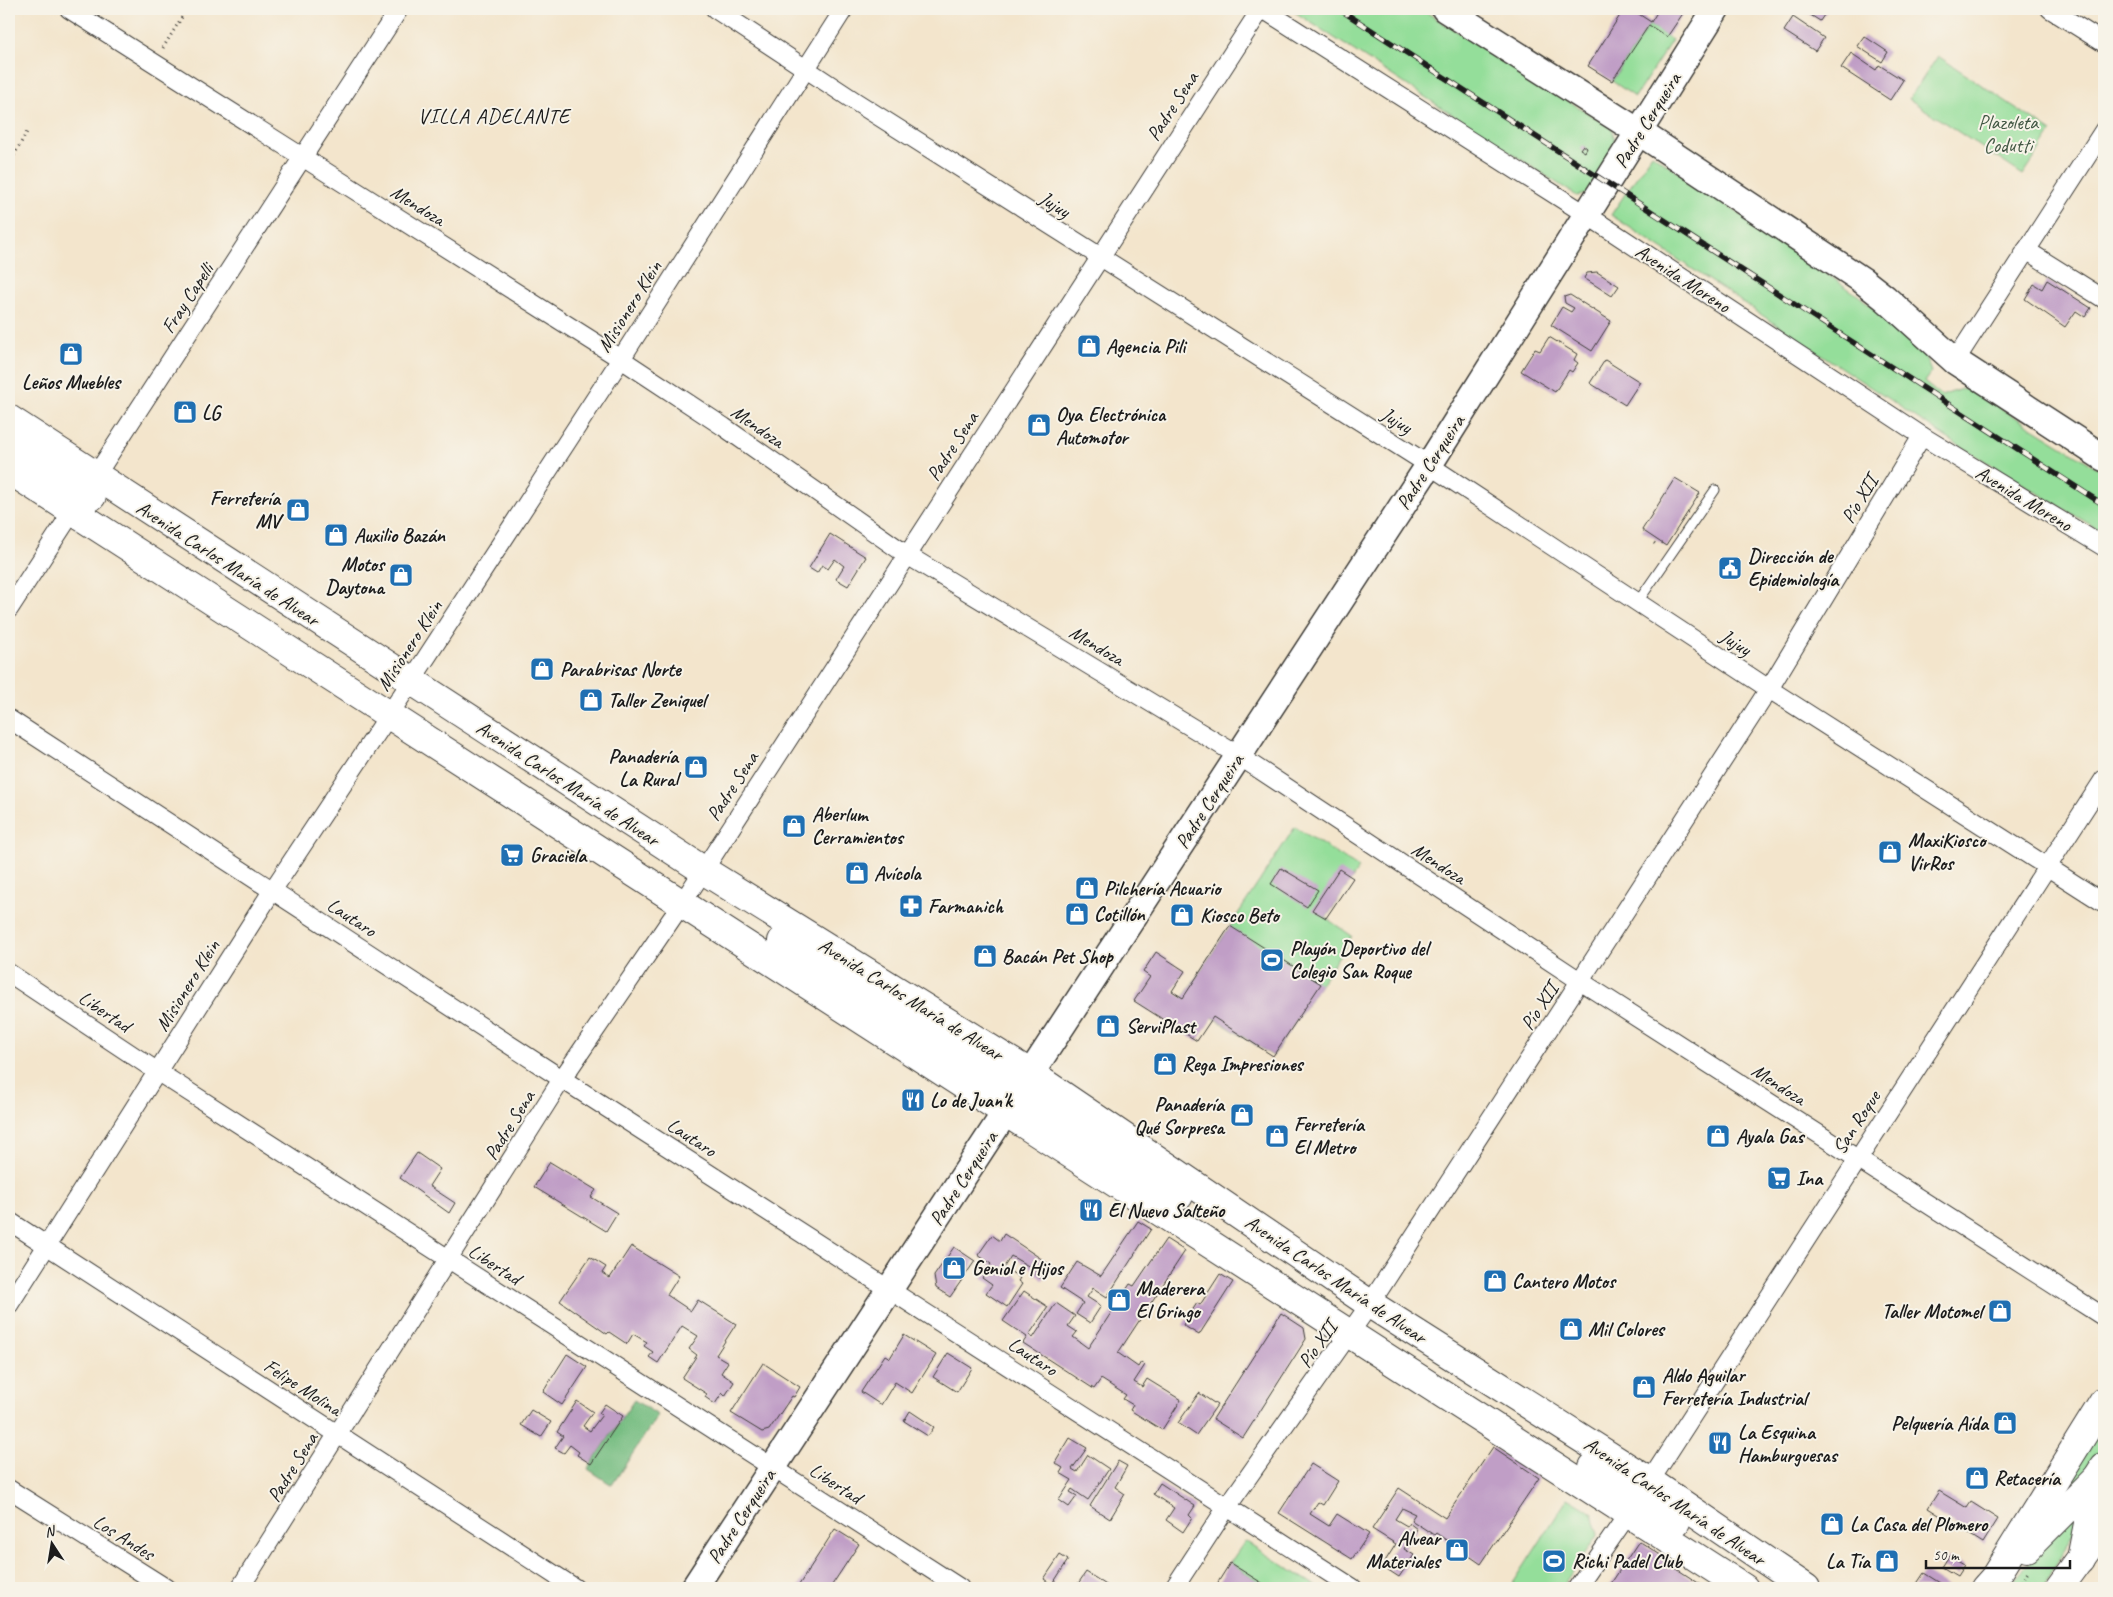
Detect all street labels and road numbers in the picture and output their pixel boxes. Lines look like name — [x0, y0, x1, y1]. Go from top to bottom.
street label: Padre Sena — [1141, 66, 1205, 146]
street label: Padre Cerqueira — [1608, 67, 1687, 173]
street label: Mendoza — [386, 179, 451, 233]
street label: Jujuy — [1034, 185, 1076, 224]
street label: Avenida Moreno — [1631, 239, 1736, 319]
street label: Misionero Klein — [591, 255, 668, 357]
street label: Fray Capelli — [156, 257, 221, 338]
street label: Mendoza — [726, 399, 791, 455]
street label: Jujuy — [1376, 401, 1418, 440]
street label: Padre Sena — [921, 406, 985, 486]
street label: Padre Cerqueira — [1391, 409, 1471, 514]
street label: Avenida Moreno — [1971, 460, 2077, 537]
street label: Pío XII — [1835, 467, 1885, 528]
street label: Avenida Carlos María de Alvear — [132, 495, 325, 633]
street label: Misionero Klein — [371, 594, 449, 695]
street label: Mendoza — [1065, 619, 1130, 672]
street label: Jujuy — [1715, 623, 1757, 662]
street label: Avenida Carlos María de Alvear — [472, 715, 665, 853]
street label: Padre Sena — [701, 746, 765, 826]
street label: Padre Cerqueira — [1170, 748, 1250, 853]
street label: Mendoza — [1407, 837, 1472, 891]
street label: Lautaro — [322, 892, 382, 943]
street label: Avenida Carlos María de Alvear — [814, 932, 1009, 1067]
street label: Misionero Klein — [149, 934, 226, 1036]
street label: Pío XII — [1515, 974, 1566, 1035]
street label: Libertad — [74, 985, 138, 1040]
street label: Mendoza — [1747, 1058, 1812, 1112]
street label: Padre Sena — [478, 1085, 541, 1165]
street label: San Roque — [1827, 1085, 1887, 1159]
street label: Lautaro — [662, 1112, 722, 1163]
street label: Padre Cerqueira — [924, 1125, 1004, 1230]
street label: Avenida Carlos María de Alvear — [1240, 1210, 1432, 1350]
street label: Libertad — [464, 1238, 528, 1292]
street label: Pío XII — [1292, 1313, 1345, 1373]
street label: Lautaro — [1003, 1331, 1063, 1382]
street label: Felipe Molina — [259, 1353, 348, 1423]
street label: Padre Sena — [261, 1427, 324, 1507]
street label: Avenida Carlos María de Alvear — [1579, 1432, 1771, 1572]
street label: Libertad — [805, 1457, 869, 1511]
street label: Padre Cerqueira — [702, 1463, 782, 1568]
street label: Los Andes — [89, 1509, 161, 1567]

